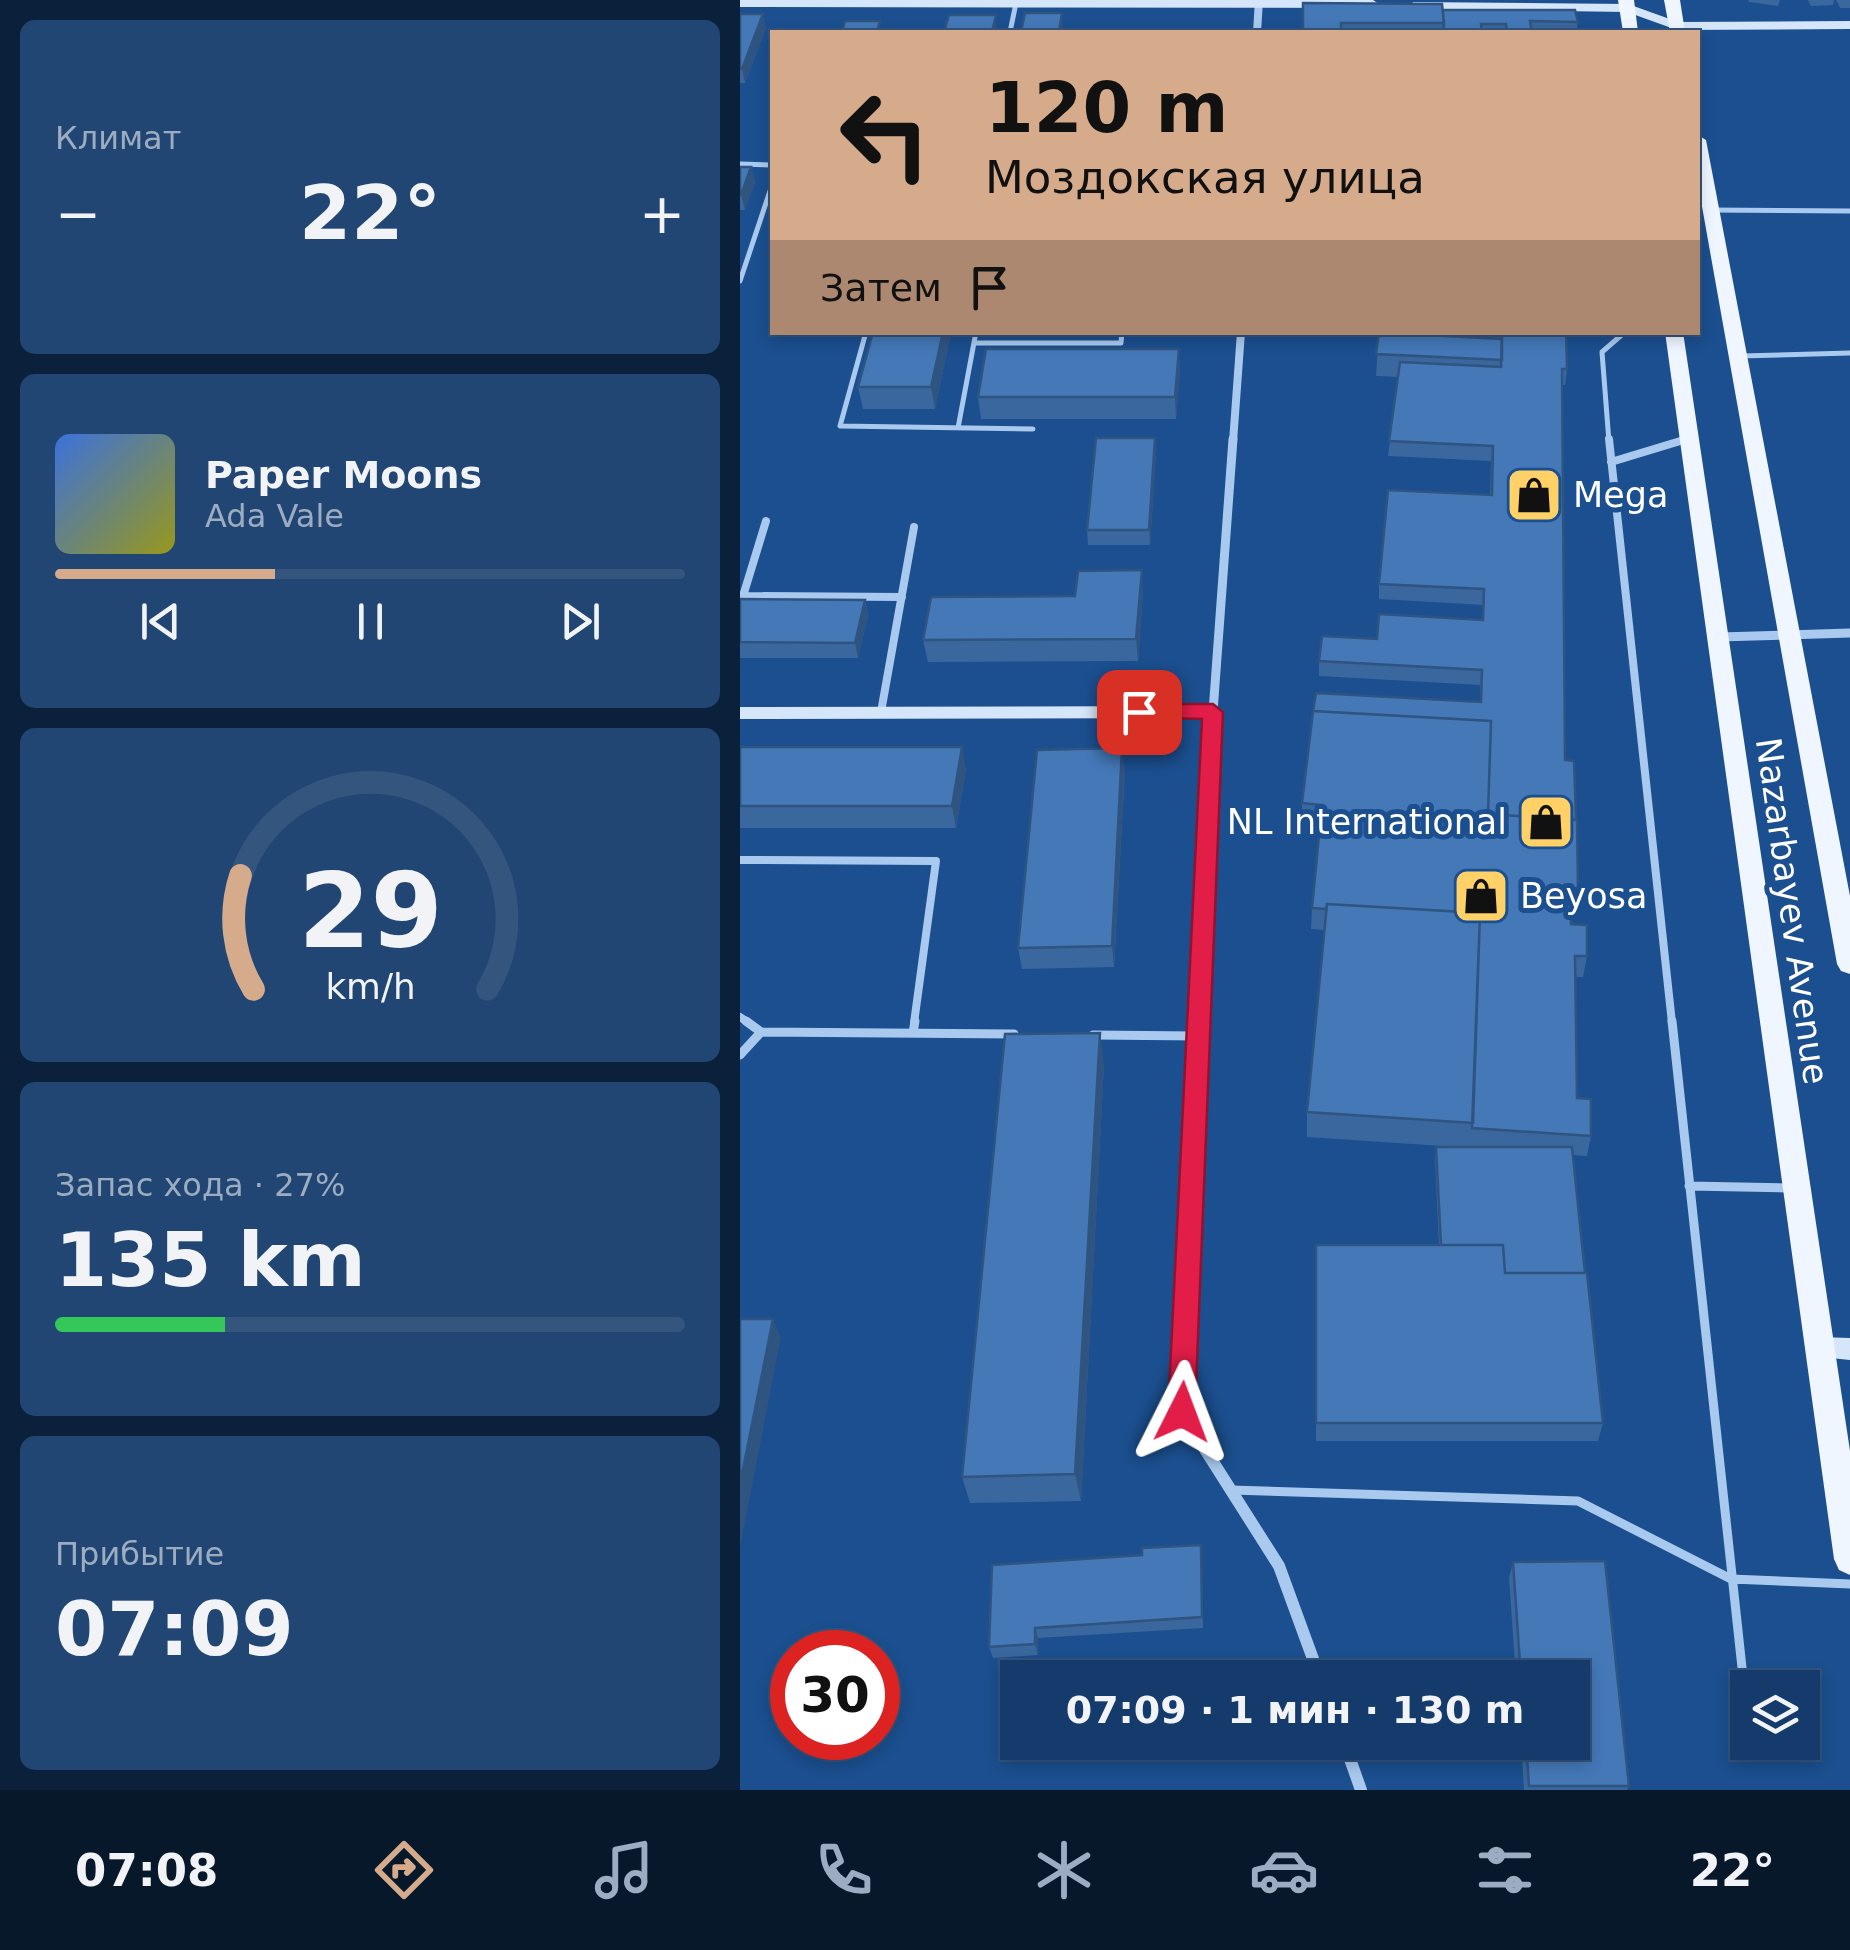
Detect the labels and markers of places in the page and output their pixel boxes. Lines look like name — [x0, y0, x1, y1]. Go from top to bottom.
shop icon: Mega — [1504, 465, 1564, 525]
place label: Mega — [1573, 475, 1668, 515]
pin — [1097, 670, 1182, 755]
shop icon: NL International — [1516, 792, 1576, 852]
place label: NL International — [1227, 802, 1507, 842]
shop icon: Beyosa — [1451, 866, 1511, 926]
place label: Beyosa — [1520, 876, 1647, 916]

